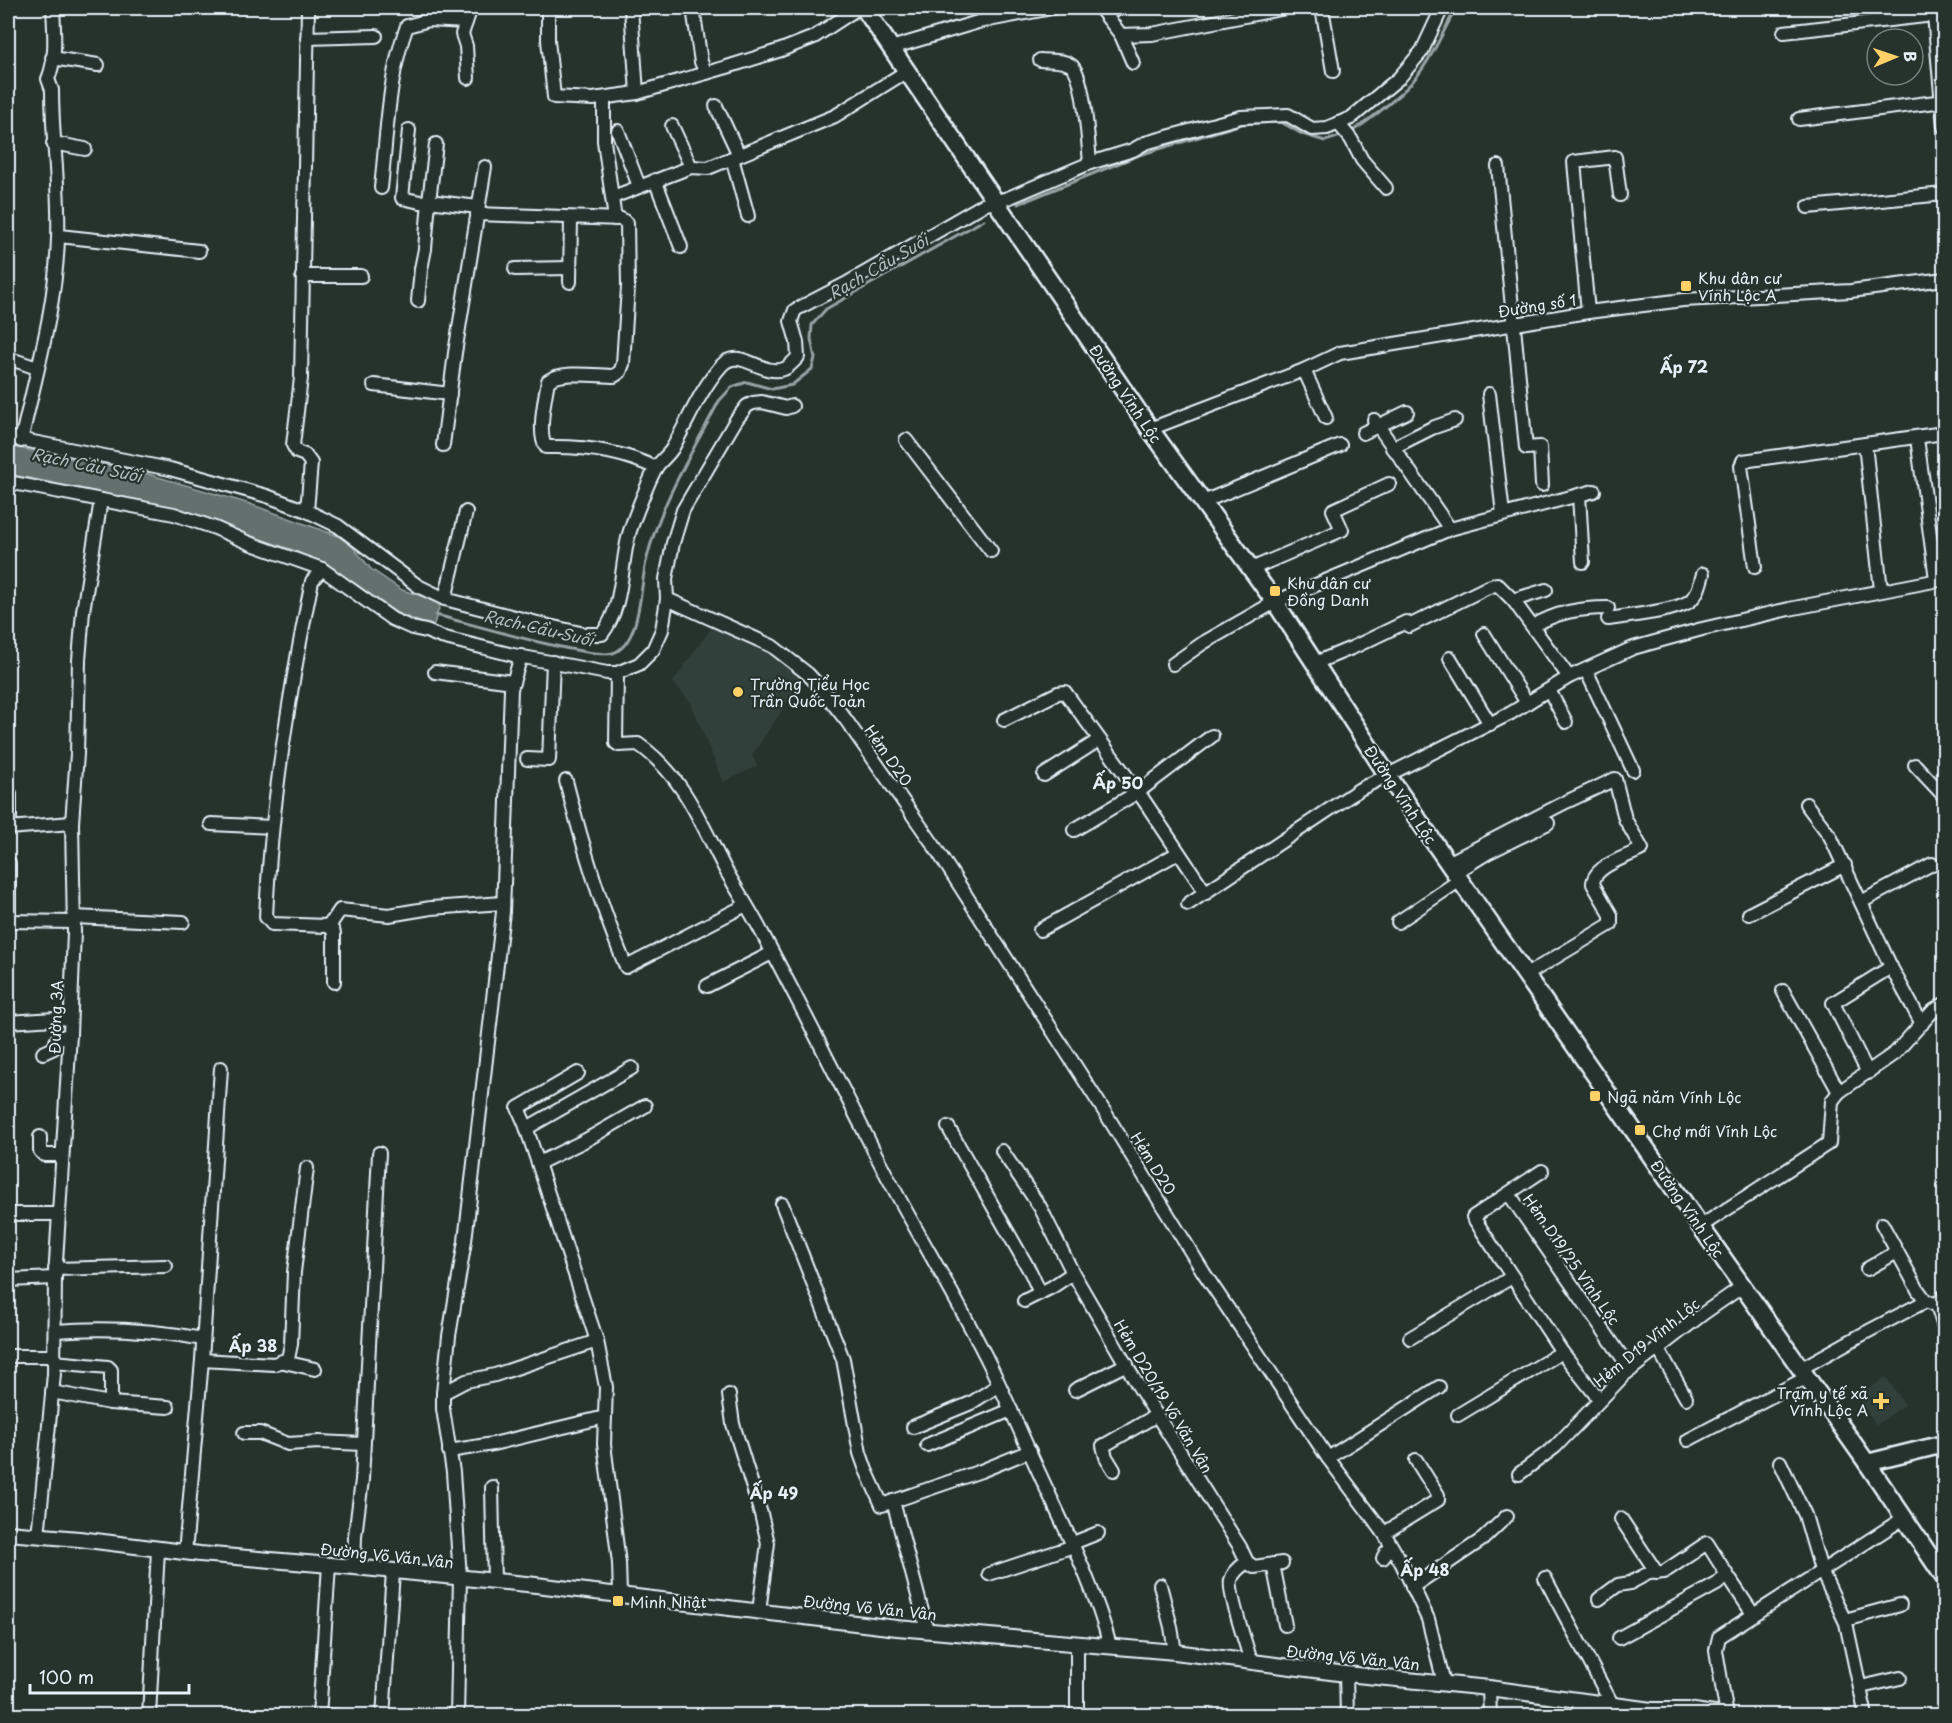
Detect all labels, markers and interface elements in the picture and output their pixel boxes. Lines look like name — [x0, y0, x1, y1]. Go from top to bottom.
north arrow — [1865, 27, 1925, 87]
text: B — [1899, 51, 1923, 62]
water label: Rạch Cầu Suối — [824, 226, 935, 304]
place label: Khu dân cư Vĩnh Lộc A — [1698, 266, 1782, 306]
marker: Khu dân cư Vĩnh Lộc A — [1679, 279, 1693, 293]
street label: Đường số 1 — [1496, 287, 1578, 323]
street label: Đường Vĩnh Lộc — [1084, 339, 1168, 447]
district label: Ấp 72 — [1660, 353, 1708, 378]
water label: Rạch Cầu Suối — [30, 441, 147, 488]
place label: Khu dân cư Đồng Danh — [1287, 571, 1371, 611]
marker: Khu dân cư Đồng Danh — [1268, 584, 1282, 598]
water label: Rạch Cầu Suối — [482, 603, 599, 652]
place label: Trường Tiểu Học Trần Quốc Toản — [750, 672, 870, 712]
marker: Trường Tiểu Học Trần Quốc Toản — [731, 685, 745, 699]
street label: Hẻm D20 — [859, 720, 919, 790]
street label: Đường Vĩnh Lộc — [1359, 740, 1443, 848]
district label: Ấp 50 — [1093, 769, 1143, 794]
street label: Đường 3A — [42, 980, 68, 1054]
place label: Ngã năm Vĩnh Lộc — [1607, 1085, 1741, 1108]
marker: Ngã năm Vĩnh Lộc — [1588, 1089, 1602, 1103]
place label: Chợ mới Vĩnh Lộc — [1652, 1119, 1777, 1142]
marker: Chợ mới Vĩnh Lộc — [1633, 1123, 1647, 1137]
street label: Hẻm D20 — [1126, 1127, 1182, 1199]
street label: Đường Vĩnh Lộc — [1646, 1154, 1730, 1262]
street label: Hẻm D19/25 Vĩnh Lộc — [1518, 1189, 1626, 1329]
street label: Hẻm D19 Vĩnh Lộc — [1588, 1292, 1704, 1392]
street label: Hẻm D20/19 Võ Văn Vân — [1109, 1315, 1219, 1477]
district label: Ấp 38 — [229, 1332, 277, 1357]
place label: Trạm y tế xã Vĩnh Lộc A — [1776, 1381, 1869, 1421]
marker: Trạm y tế xã Vĩnh Lộc A — [1872, 1392, 1890, 1410]
district label: Ấp 49 — [750, 1479, 799, 1504]
street label: Đường Võ Văn Vân — [319, 1537, 455, 1573]
district label: Ấp 48 — [1401, 1556, 1449, 1581]
street label: Đường Võ Văn Vân — [802, 1589, 938, 1625]
place label: Minh Nhật — [630, 1590, 707, 1613]
marker: Minh Nhật — [611, 1594, 625, 1608]
street label: Đường Võ Văn Vân — [1285, 1639, 1421, 1675]
scale bar — [30, 1657, 189, 1695]
text: 100 m — [39, 1663, 94, 1690]

